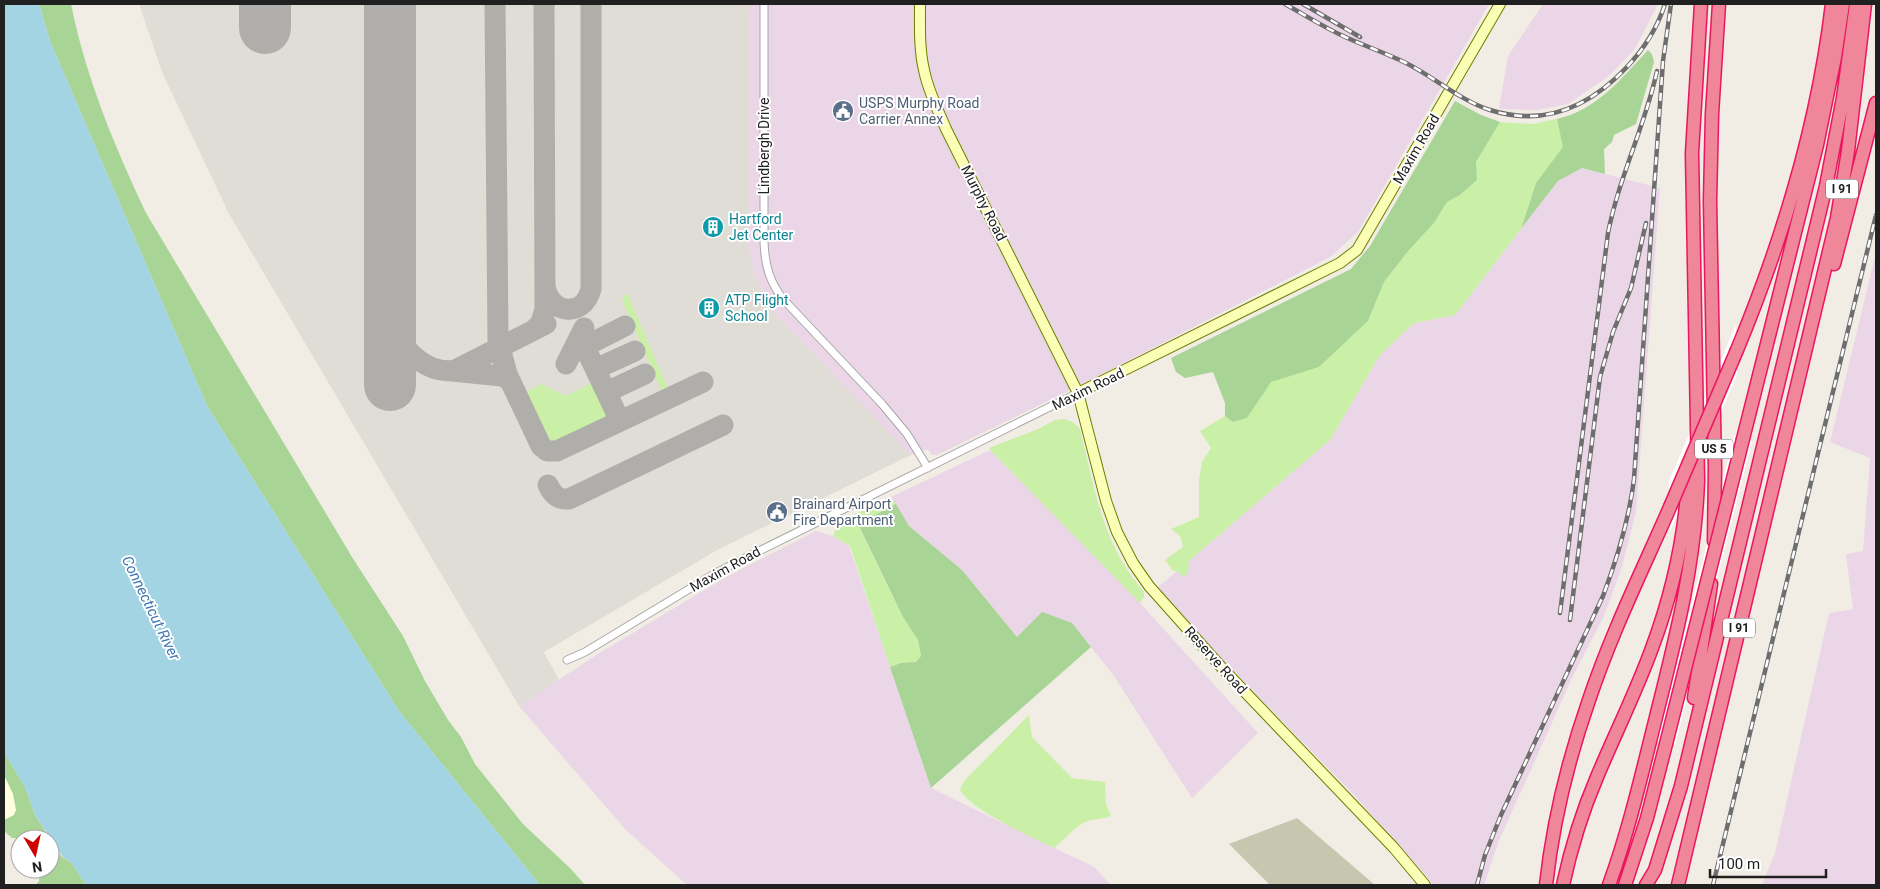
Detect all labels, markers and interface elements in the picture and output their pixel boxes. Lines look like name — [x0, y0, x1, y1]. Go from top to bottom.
place label: USPS Murphy Road Carrier Annex — [859, 95, 979, 127]
street label: Lindbergh Drive — [756, 98, 772, 194]
public building icon: USPS Murphy Road Carrier Annex — [831, 99, 855, 123]
street label: Maxim Road — [1390, 111, 1442, 187]
street label: Murphy Road — [958, 163, 1010, 243]
road number: I 91 — [1826, 180, 1858, 198]
place label: Hartford Jet Center — [729, 211, 793, 243]
building icon: Hartford Jet Center — [701, 215, 725, 239]
place label: ATP Flight School — [725, 292, 789, 324]
building icon: ATP Flight School — [697, 296, 721, 320]
street label: Maxim Road — [1049, 365, 1127, 413]
road number: US 5 — [1695, 439, 1733, 458]
place label: Brainard Airport Fire Department — [793, 496, 894, 528]
public building icon: Brainard Airport Fire Department — [765, 500, 789, 524]
street label: Maxim Road — [687, 543, 763, 595]
water label: Connecticut River — [118, 553, 184, 664]
road number: I 91 — [1723, 618, 1755, 638]
street label: Reserve Road — [1182, 623, 1250, 697]
north arrow — [10, 829, 60, 879]
scale bar — [1710, 846, 1826, 878]
text: 100 m — [1718, 855, 1760, 873]
text: N — [31, 858, 43, 876]

